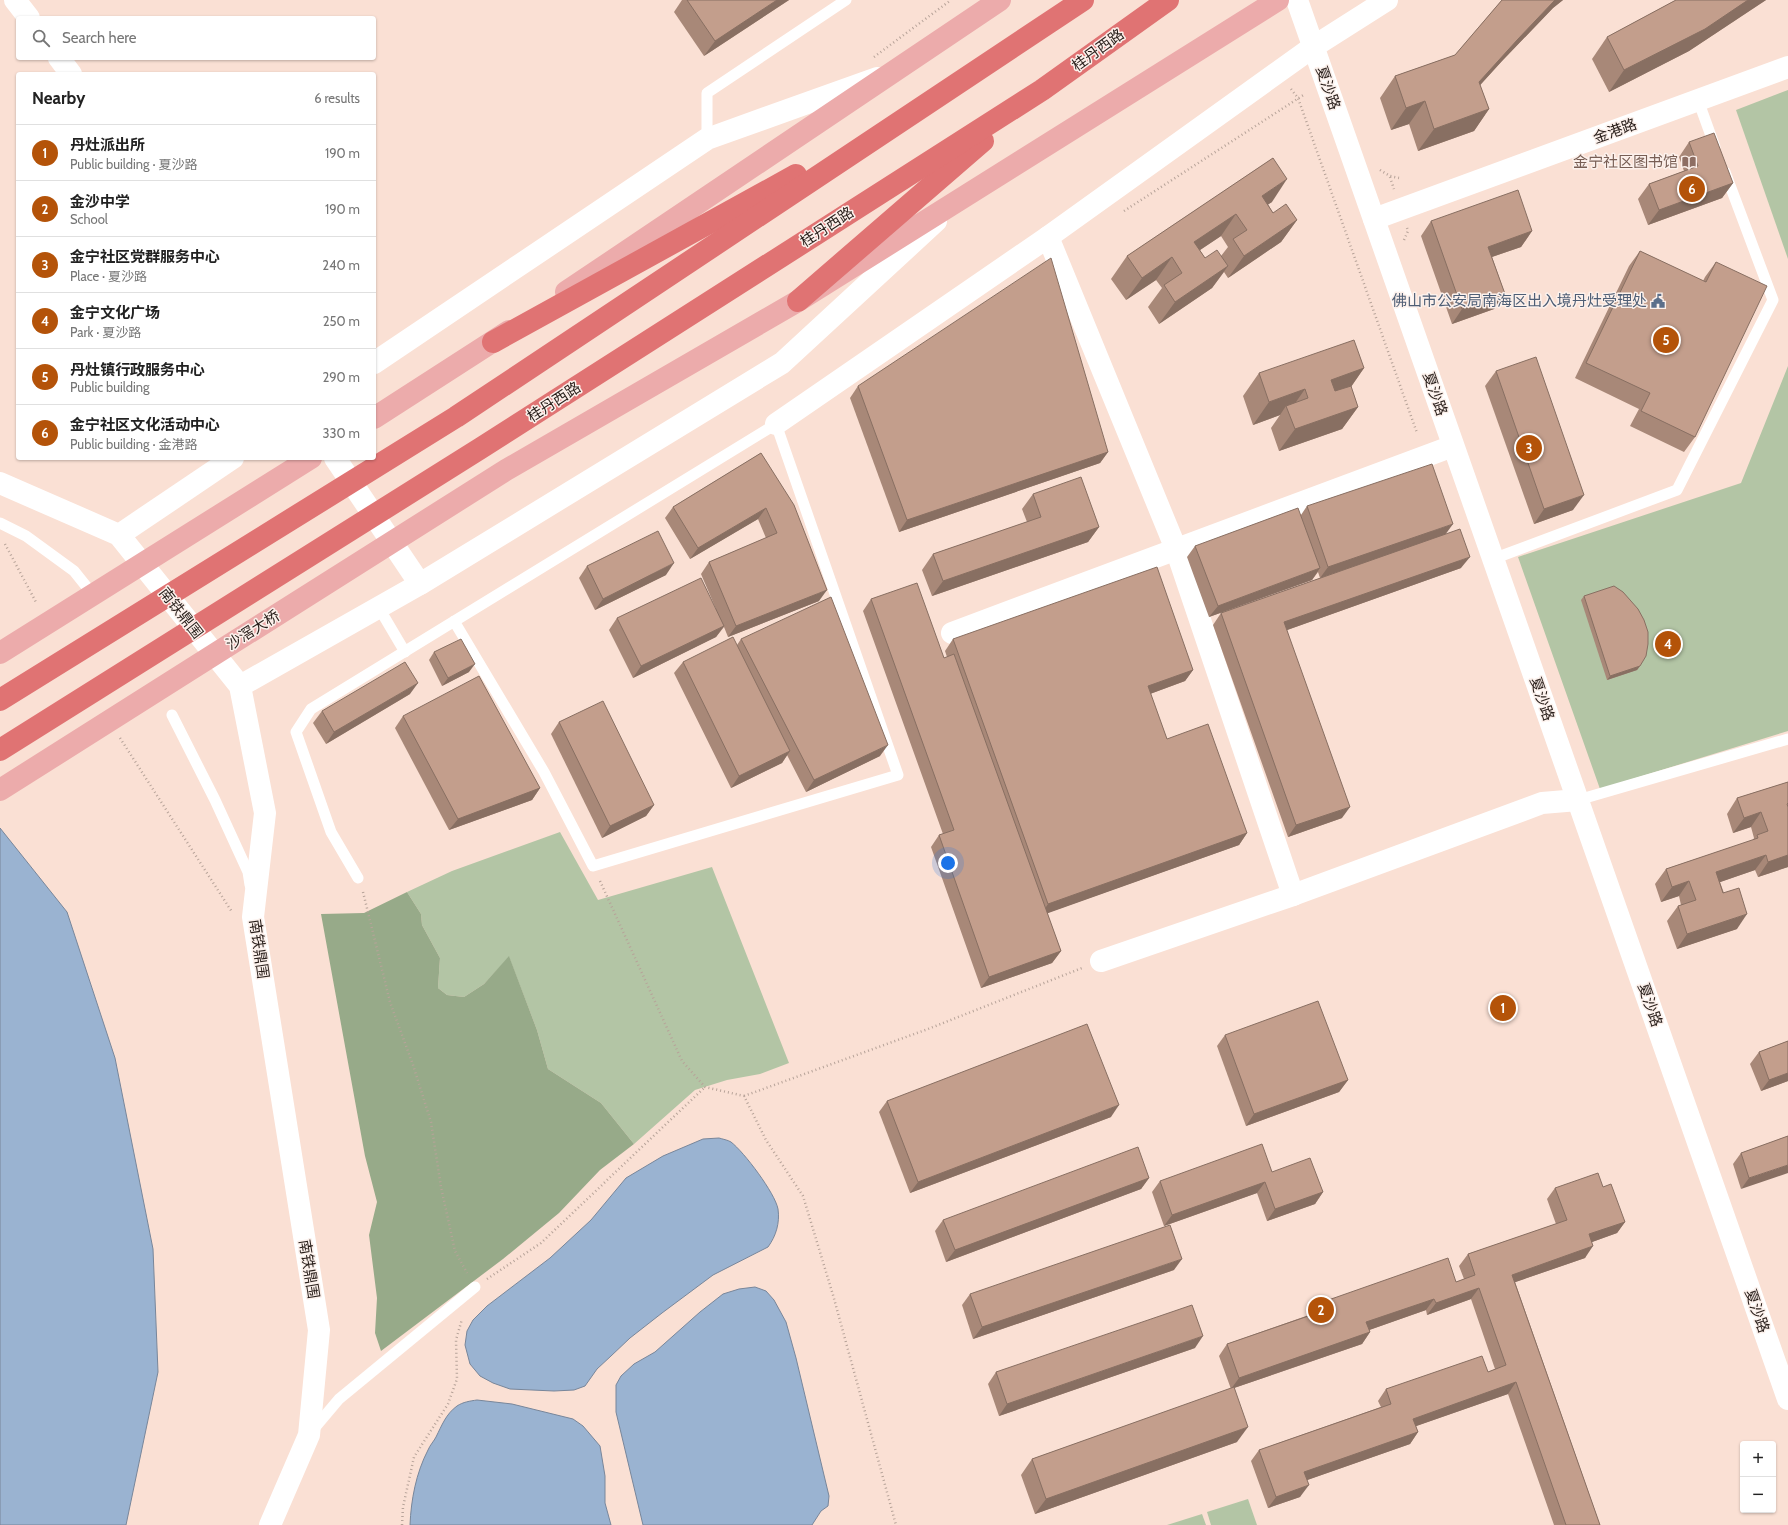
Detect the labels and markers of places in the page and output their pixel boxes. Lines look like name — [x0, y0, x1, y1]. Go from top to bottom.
place label: 金宁社区图书馆 — [1573, 153, 1678, 171]
library icon: 金宁社区图书馆 — [1681, 154, 1697, 170]
pin: 6 — [1679, 174, 1705, 204]
place label: 佛山市公安局南海区出入境丹灶受理处 — [1392, 292, 1647, 310]
public building icon: 佛山市公安局南海区出入境丹灶受理处 — [1650, 293, 1666, 309]
pin: 5 — [1653, 325, 1679, 355]
pin: 3 — [1516, 433, 1542, 463]
pin: 4 — [1655, 629, 1681, 659]
pin: 1 — [1490, 993, 1516, 1023]
pin: 2 — [1308, 1295, 1334, 1325]

